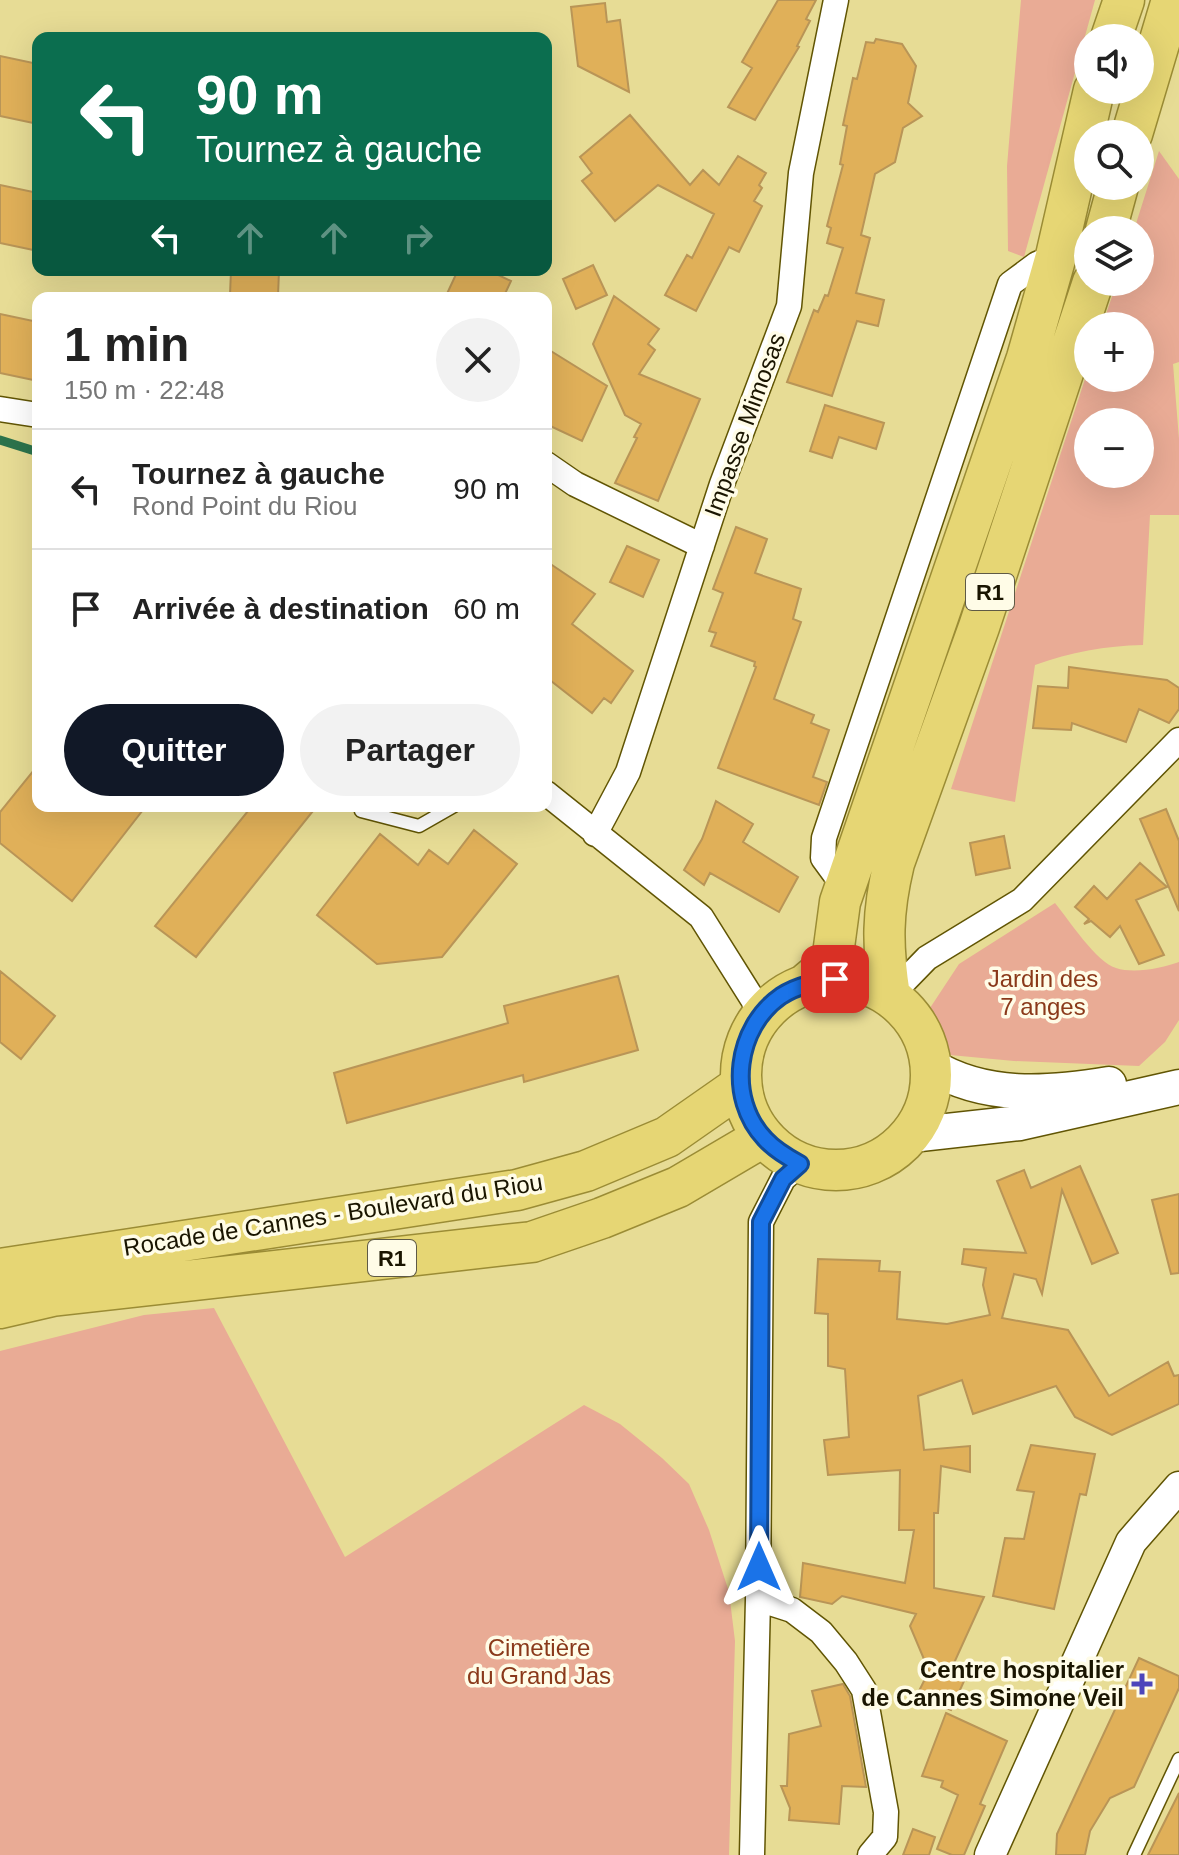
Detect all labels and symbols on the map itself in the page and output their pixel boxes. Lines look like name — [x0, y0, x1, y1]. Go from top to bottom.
street label: Impasse Mimosas — [699, 329, 790, 520]
road number: R1 — [966, 574, 1014, 610]
pin — [801, 945, 869, 1013]
park label: Jardin des 7 anges — [988, 965, 1098, 1020]
street label: Rocade de Cannes - Boulevard du Riou — [121, 1168, 545, 1261]
road number: R1 — [368, 1240, 416, 1276]
position arrow — [717, 1525, 801, 1609]
park label: Cimetière du Grand Jas — [467, 1634, 611, 1689]
place label: Centre hospitalier de Cannes Simone Veil — [861, 1656, 1124, 1711]
marker: Centre hospitalier de Cannes Simone Veil — [1131, 1673, 1153, 1695]

